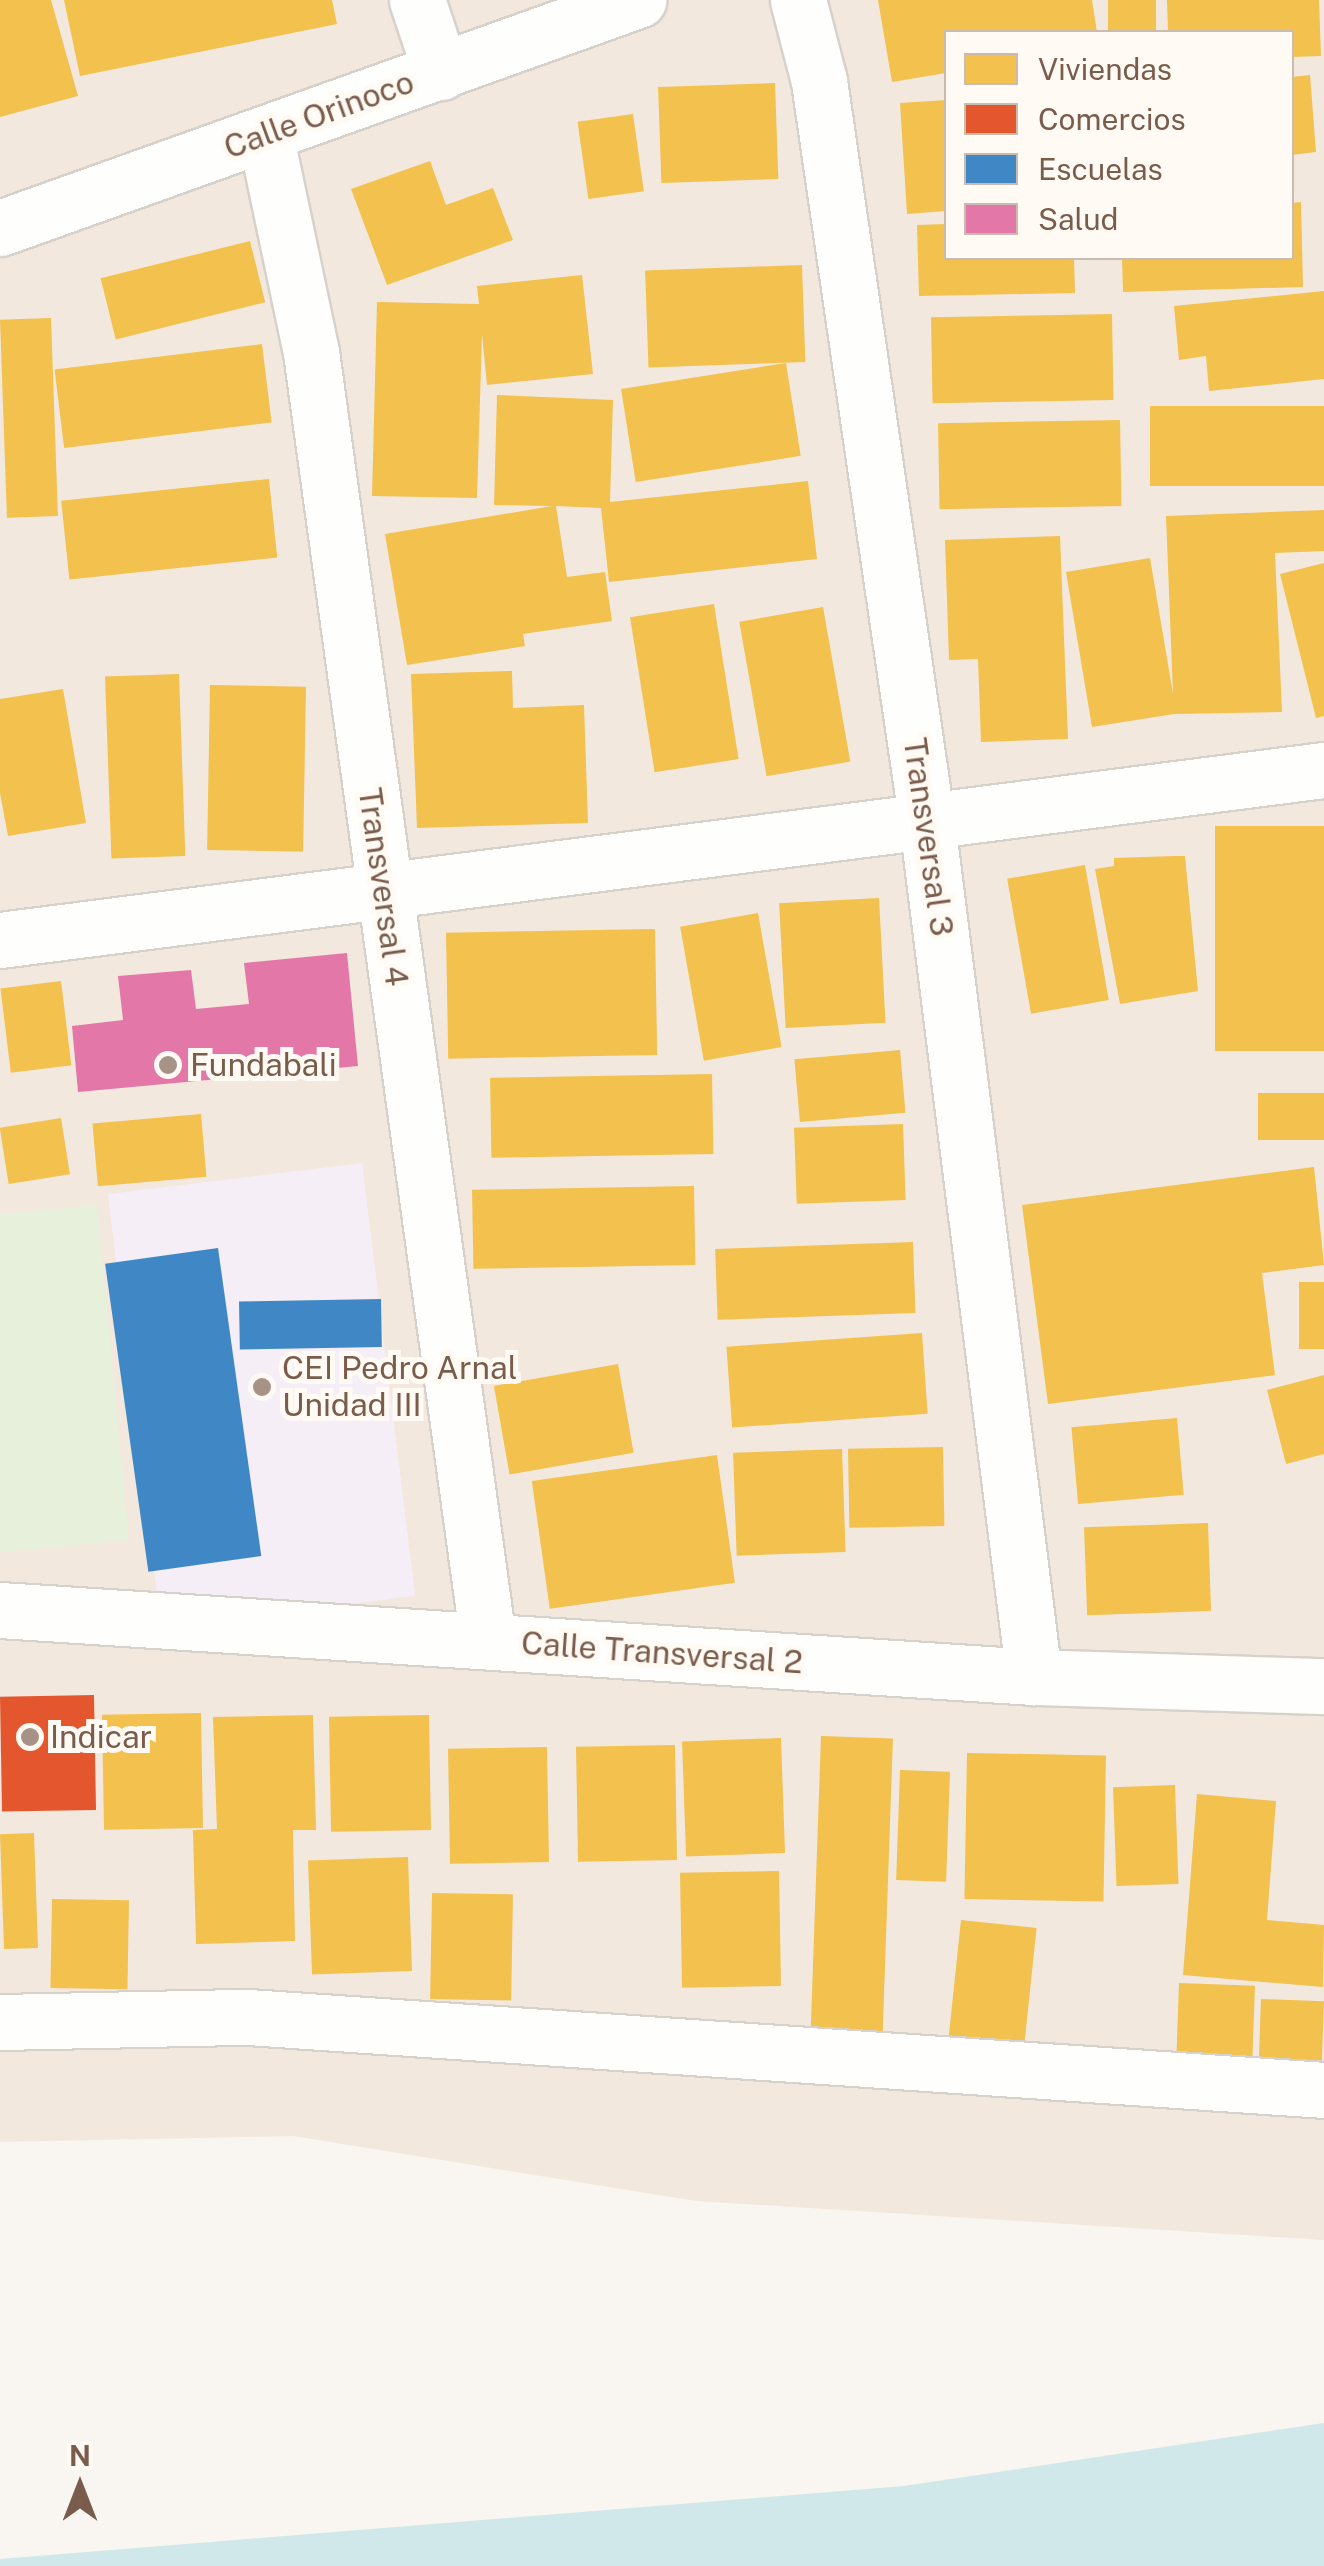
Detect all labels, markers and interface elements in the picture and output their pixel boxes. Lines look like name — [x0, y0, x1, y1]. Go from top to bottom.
legend — [944, 30, 1294, 260]
text: Viviendas — [1038, 51, 1172, 87]
street label: Calle Orinoco — [219, 63, 419, 167]
text: Comercios — [1038, 101, 1186, 137]
text: Escuelas — [1038, 151, 1163, 187]
text: Salud — [1038, 201, 1119, 237]
street label: Transversal 3 — [895, 735, 961, 939]
street label: Transversal 4 — [350, 785, 416, 989]
place label: Fundabali — [190, 1046, 337, 1084]
marker: Fundabali — [155, 1052, 181, 1078]
place label: CEI Pedro Arnal Unidad III — [282, 1350, 518, 1425]
marker: CEI Pedro Arnal Unidad III — [251, 1376, 273, 1398]
street label: Calle Transversal 2 — [520, 1624, 804, 1682]
place label: Indicar — [50, 1718, 152, 1756]
marker: Indicar — [19, 1726, 41, 1748]
north arrow — [30, 2436, 130, 2536]
text: N — [69, 2439, 91, 2472]

